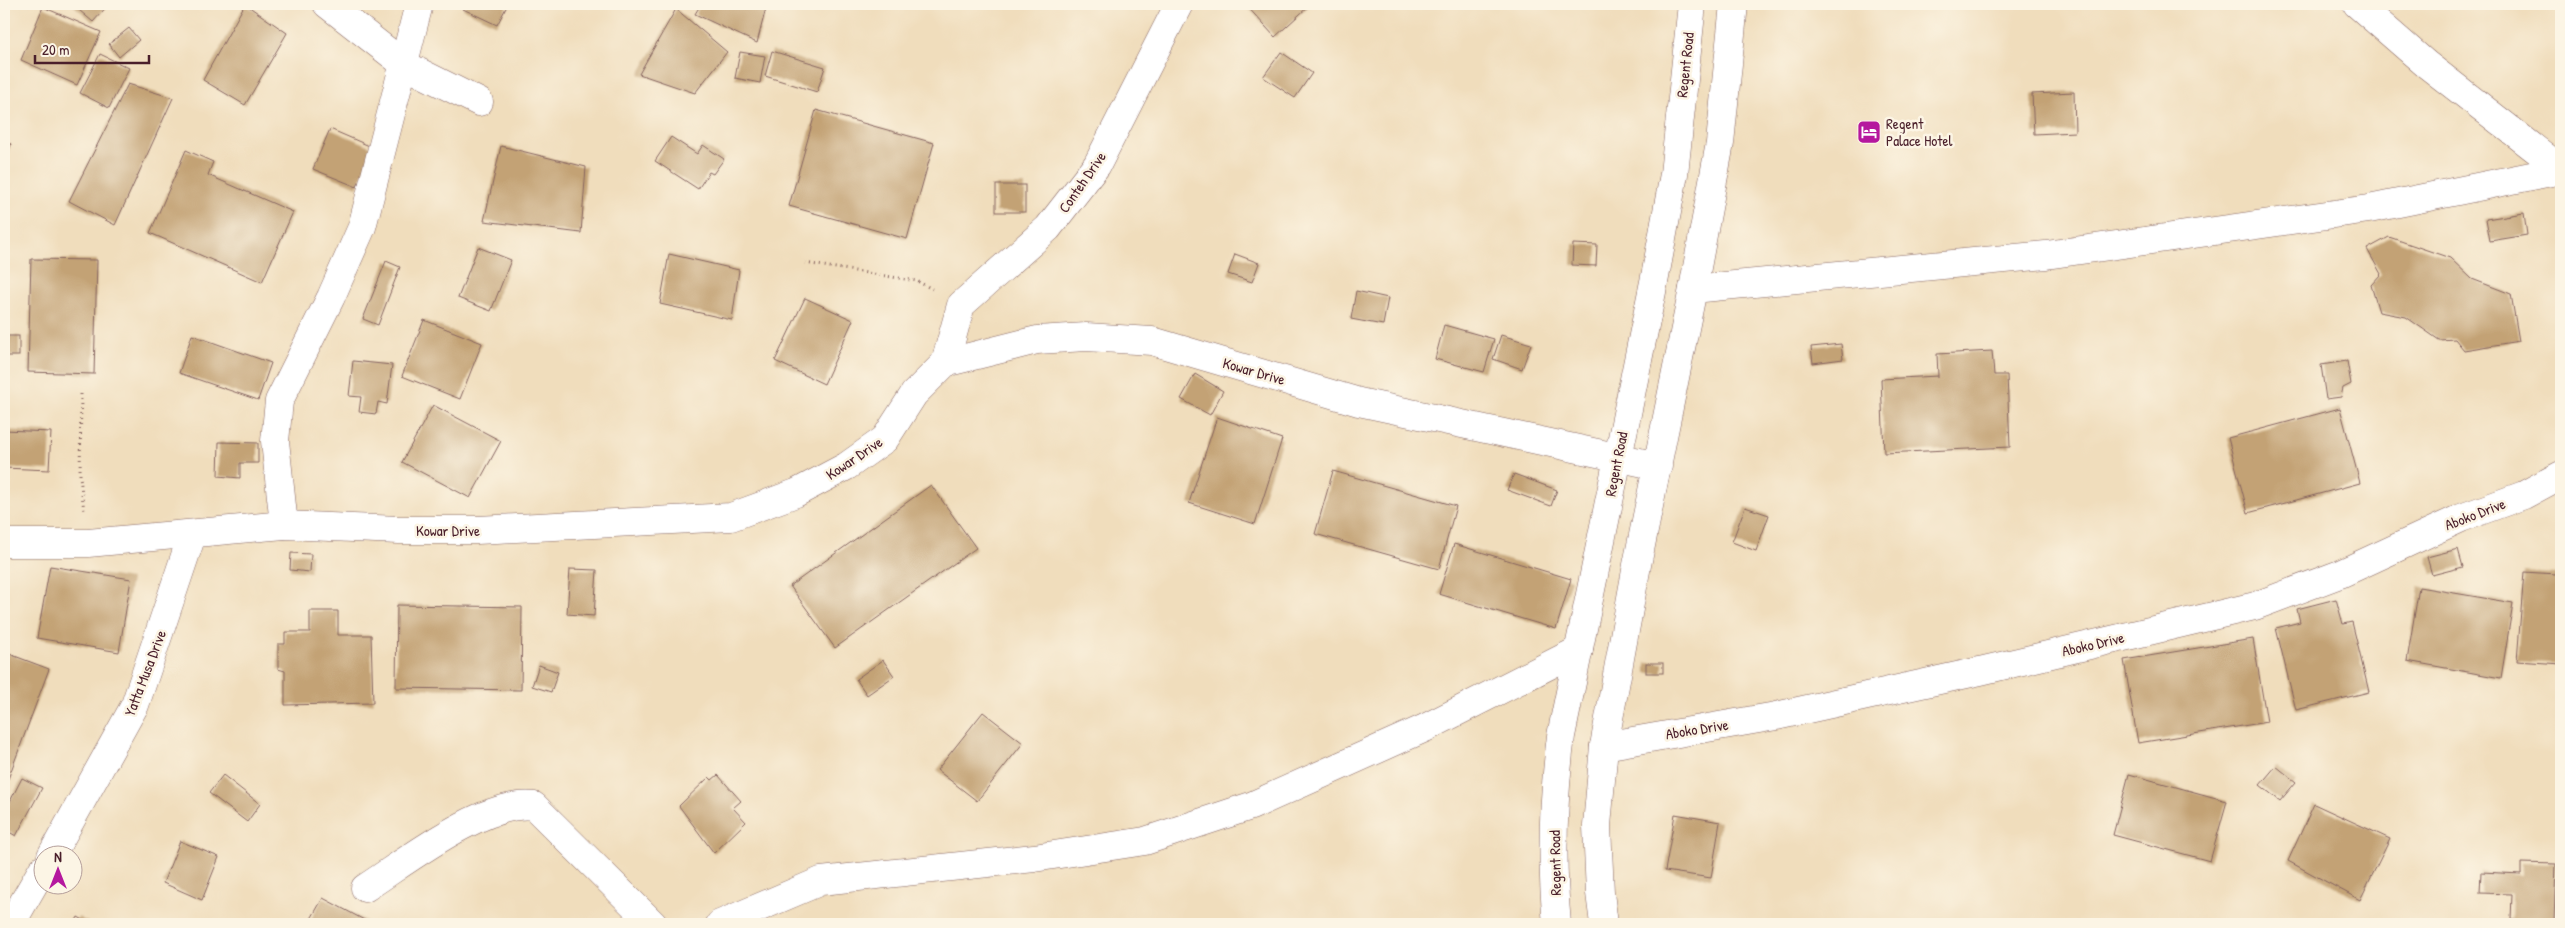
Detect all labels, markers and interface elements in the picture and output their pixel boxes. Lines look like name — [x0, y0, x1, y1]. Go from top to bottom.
street label: Regent Road — [1671, 31, 1699, 99]
scale bar — [35, 32, 149, 64]
text: 20 m — [42, 39, 69, 60]
place label: Regent Palace Hotel — [1886, 113, 1952, 151]
hotel icon: Regent Palace Hotel — [1856, 119, 1882, 145]
street label: Conteh Drive — [1053, 147, 1111, 217]
street label: Kowar Drive — [1220, 352, 1288, 390]
street label: Regent Road — [1599, 430, 1633, 498]
street label: Kowar Drive — [822, 431, 886, 485]
street label: Aboko Drive — [2442, 493, 2508, 535]
street label: Kowar Drive — [416, 520, 480, 541]
street label: Yatta Musa Drive — [119, 627, 171, 719]
street label: Aboko Drive — [2060, 627, 2126, 661]
street label: Aboko Drive — [1664, 714, 1730, 744]
street label: Regent Road — [1544, 830, 1566, 896]
north arrow — [32, 846, 82, 896]
text: N — [54, 847, 62, 866]

